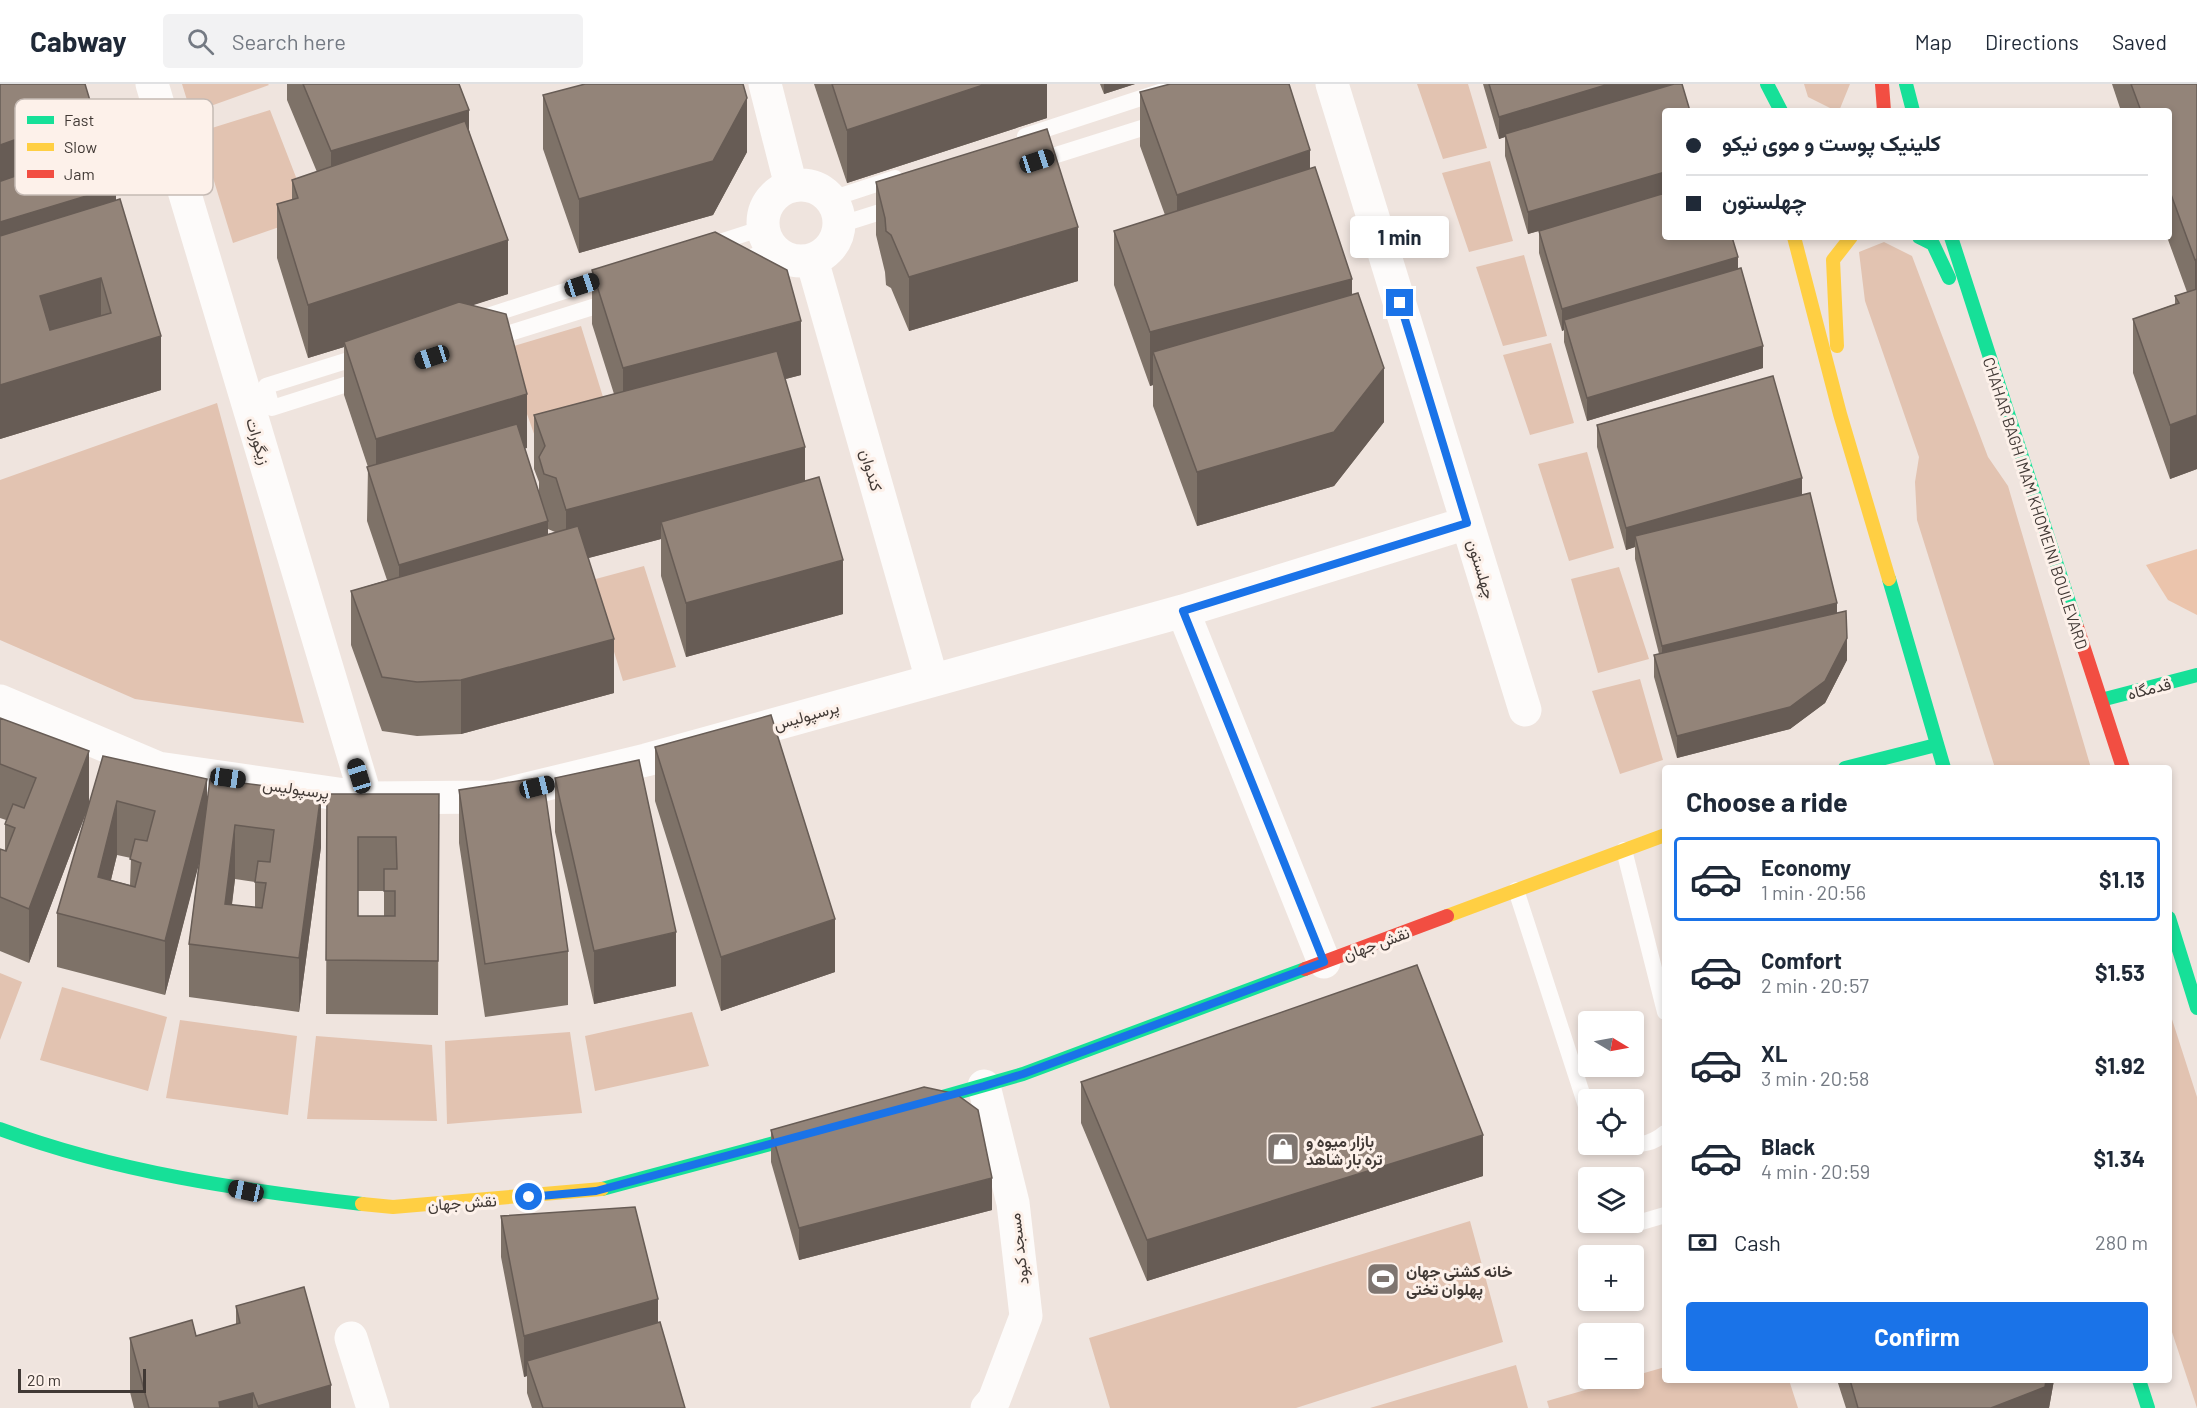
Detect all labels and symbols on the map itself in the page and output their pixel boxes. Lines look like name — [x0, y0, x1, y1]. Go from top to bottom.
legend — [15, 99, 213, 195]
text: Fast — [64, 110, 94, 129]
text: Slow — [64, 137, 97, 156]
car — [1017, 147, 1057, 175]
text: Jam — [64, 164, 95, 183]
callout: 1 min — [1350, 216, 1450, 258]
car — [562, 271, 602, 299]
route end — [1386, 289, 1413, 316]
car — [412, 343, 452, 371]
street label: CHAHAR BAGH IMAM KHOMEINI BOULEVARD — [1980, 354, 2092, 652]
street label: زیگورات — [241, 415, 275, 467]
street label: کندوان — [855, 447, 887, 494]
street label: چهلستون — [1461, 537, 1500, 602]
street label: قدمگاه — [2125, 673, 2173, 703]
street label: پرسپولیس — [771, 697, 842, 736]
car — [345, 756, 373, 796]
car — [209, 767, 247, 789]
street label: پرسپولیس — [261, 774, 331, 805]
car — [517, 774, 557, 800]
street label: نقش جهان — [1340, 922, 1412, 966]
north arrow — [1578, 1011, 1644, 1077]
shop icon: بازار میوه و تره بار شاهد — [1265, 1131, 1301, 1167]
place label: بازار میوه و تره بار شاهد — [1306, 1131, 1383, 1170]
car — [227, 1178, 265, 1204]
route start — [515, 1183, 542, 1210]
street label: نقش جهان — [427, 1190, 497, 1216]
street label: مسجد کبود — [1004, 1212, 1034, 1286]
sports icon: خانه کشتی جهان پهلوان تختی — [1365, 1261, 1401, 1297]
place label: خانه کشتی جهان پهلوان تختی — [1406, 1261, 1512, 1301]
scale bar — [18, 1366, 146, 1394]

